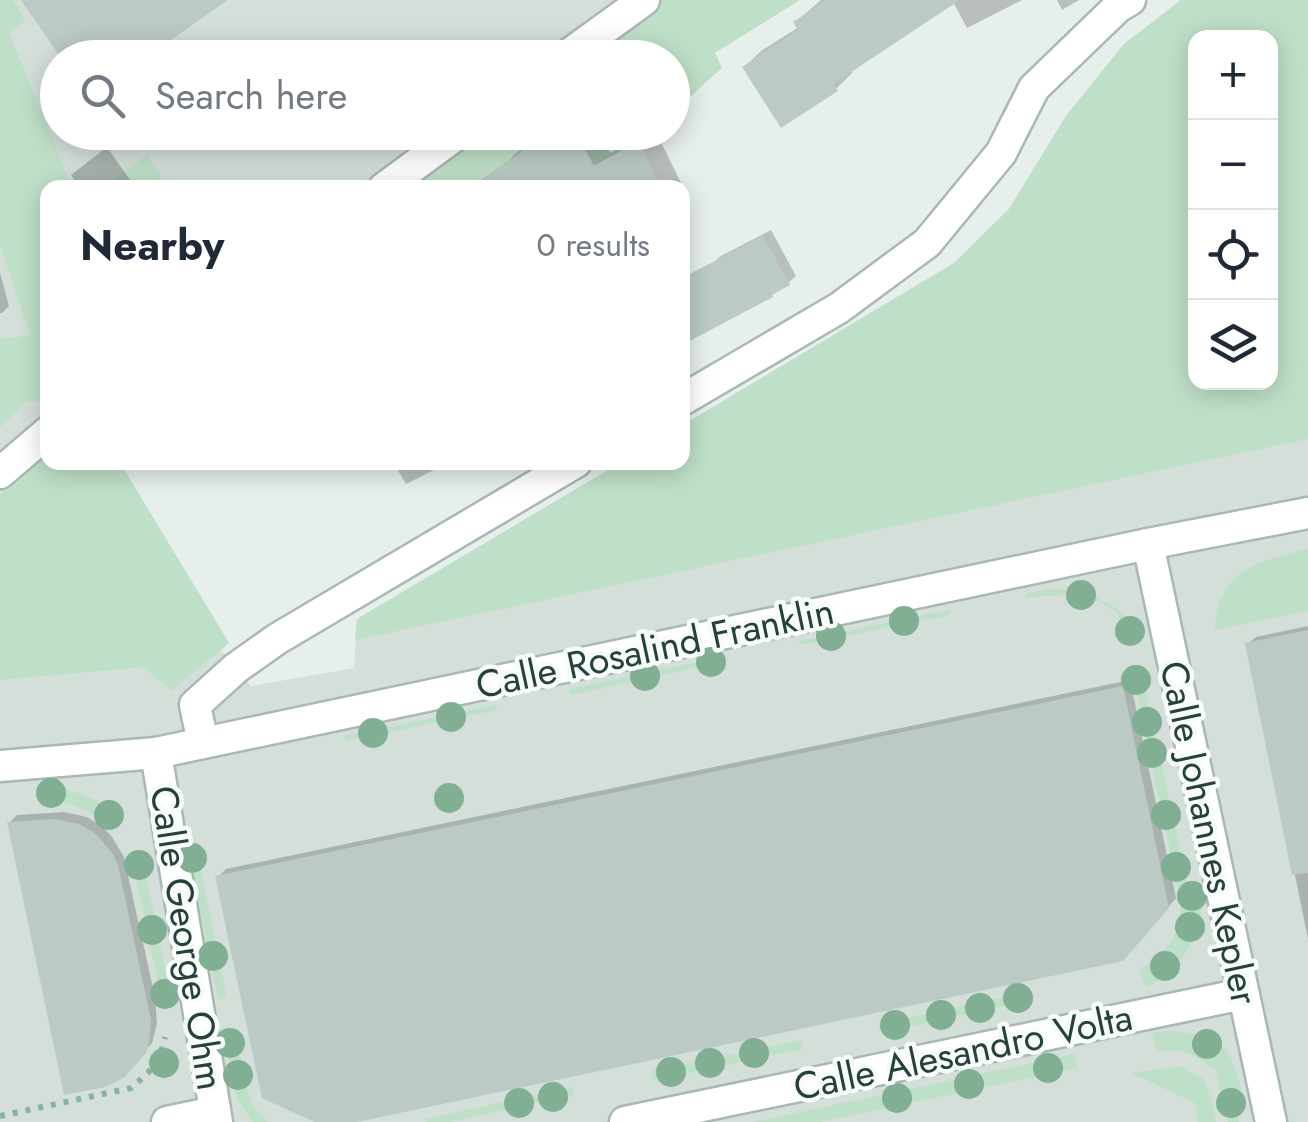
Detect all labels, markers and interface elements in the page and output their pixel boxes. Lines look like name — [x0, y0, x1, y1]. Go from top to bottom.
map controls — [1188, 30, 1278, 390]
button: + — [1188, 30, 1278, 120]
search box — [40, 40, 690, 150]
icon: search — [75, 68, 130, 123]
text: Search here — [155, 68, 347, 123]
button: − — [1188, 120, 1278, 210]
button: locate — [1188, 210, 1278, 300]
text: Nearby — [80, 215, 224, 276]
text: 0 results — [537, 222, 650, 268]
button: layers — [1188, 300, 1278, 390]
street label: Calle Rosalind Franklin — [471, 583, 839, 712]
street label: Calle Johannes Kepler — [1146, 656, 1273, 1010]
street label: Calle George Ohm — [136, 782, 239, 1094]
street label: Calle Alesandro Volta — [789, 989, 1137, 1114]

